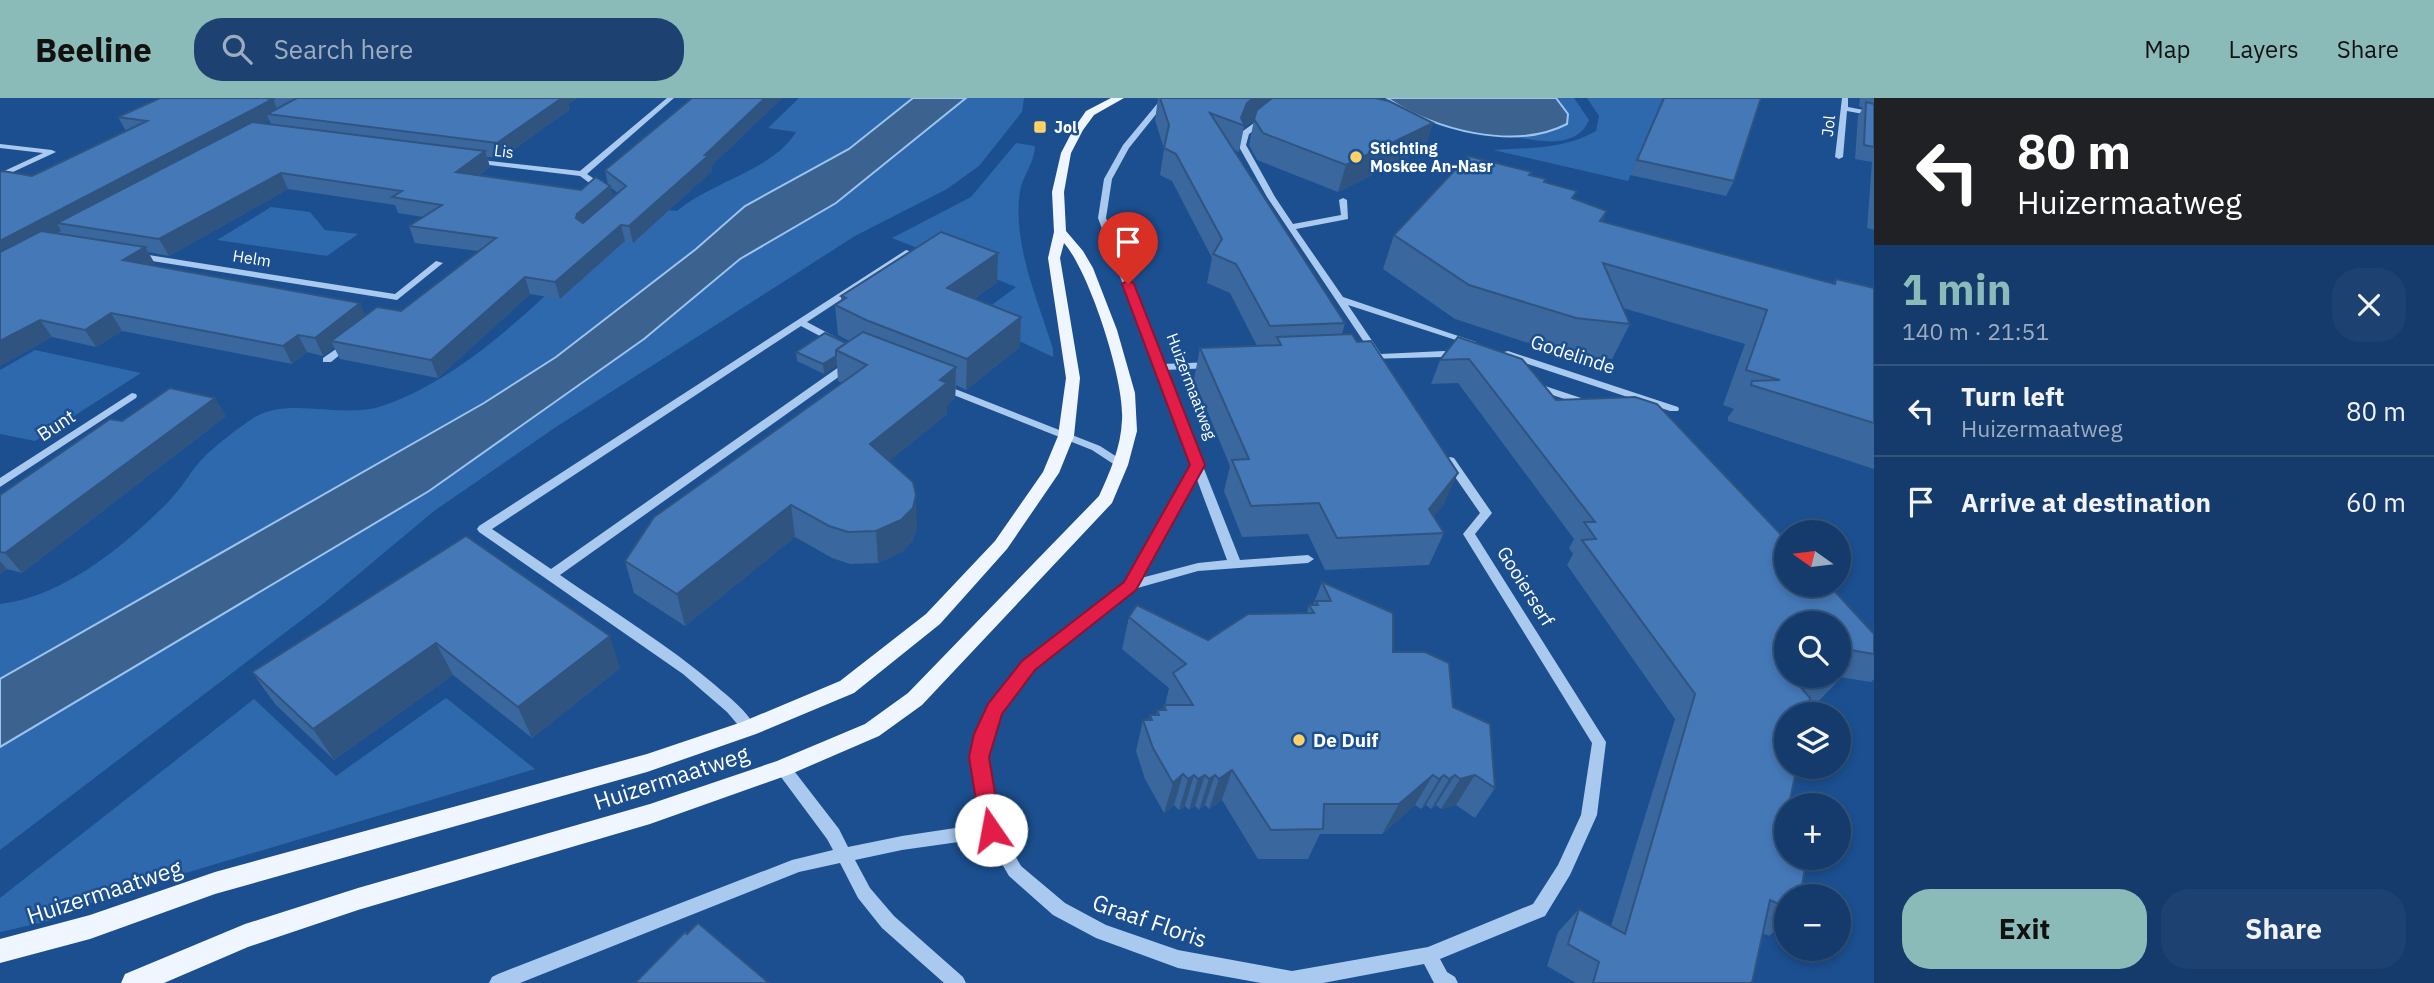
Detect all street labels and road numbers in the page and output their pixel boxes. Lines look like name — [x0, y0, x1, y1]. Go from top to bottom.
street label: Jol — [1817, 114, 1839, 138]
street label: Lis — [493, 140, 515, 162]
street label: Helm — [231, 245, 273, 271]
street label: Godelinde — [1528, 329, 1618, 379]
street label: Huizermaatweg — [1163, 330, 1222, 443]
street label: Bunt — [32, 404, 80, 446]
street label: Gooierserf — [1492, 542, 1560, 630]
street label: Huizermaatweg — [590, 738, 752, 816]
street label: Huizermaatweg — [23, 852, 185, 930]
street label: Graaf Floris — [1089, 886, 1211, 954]

